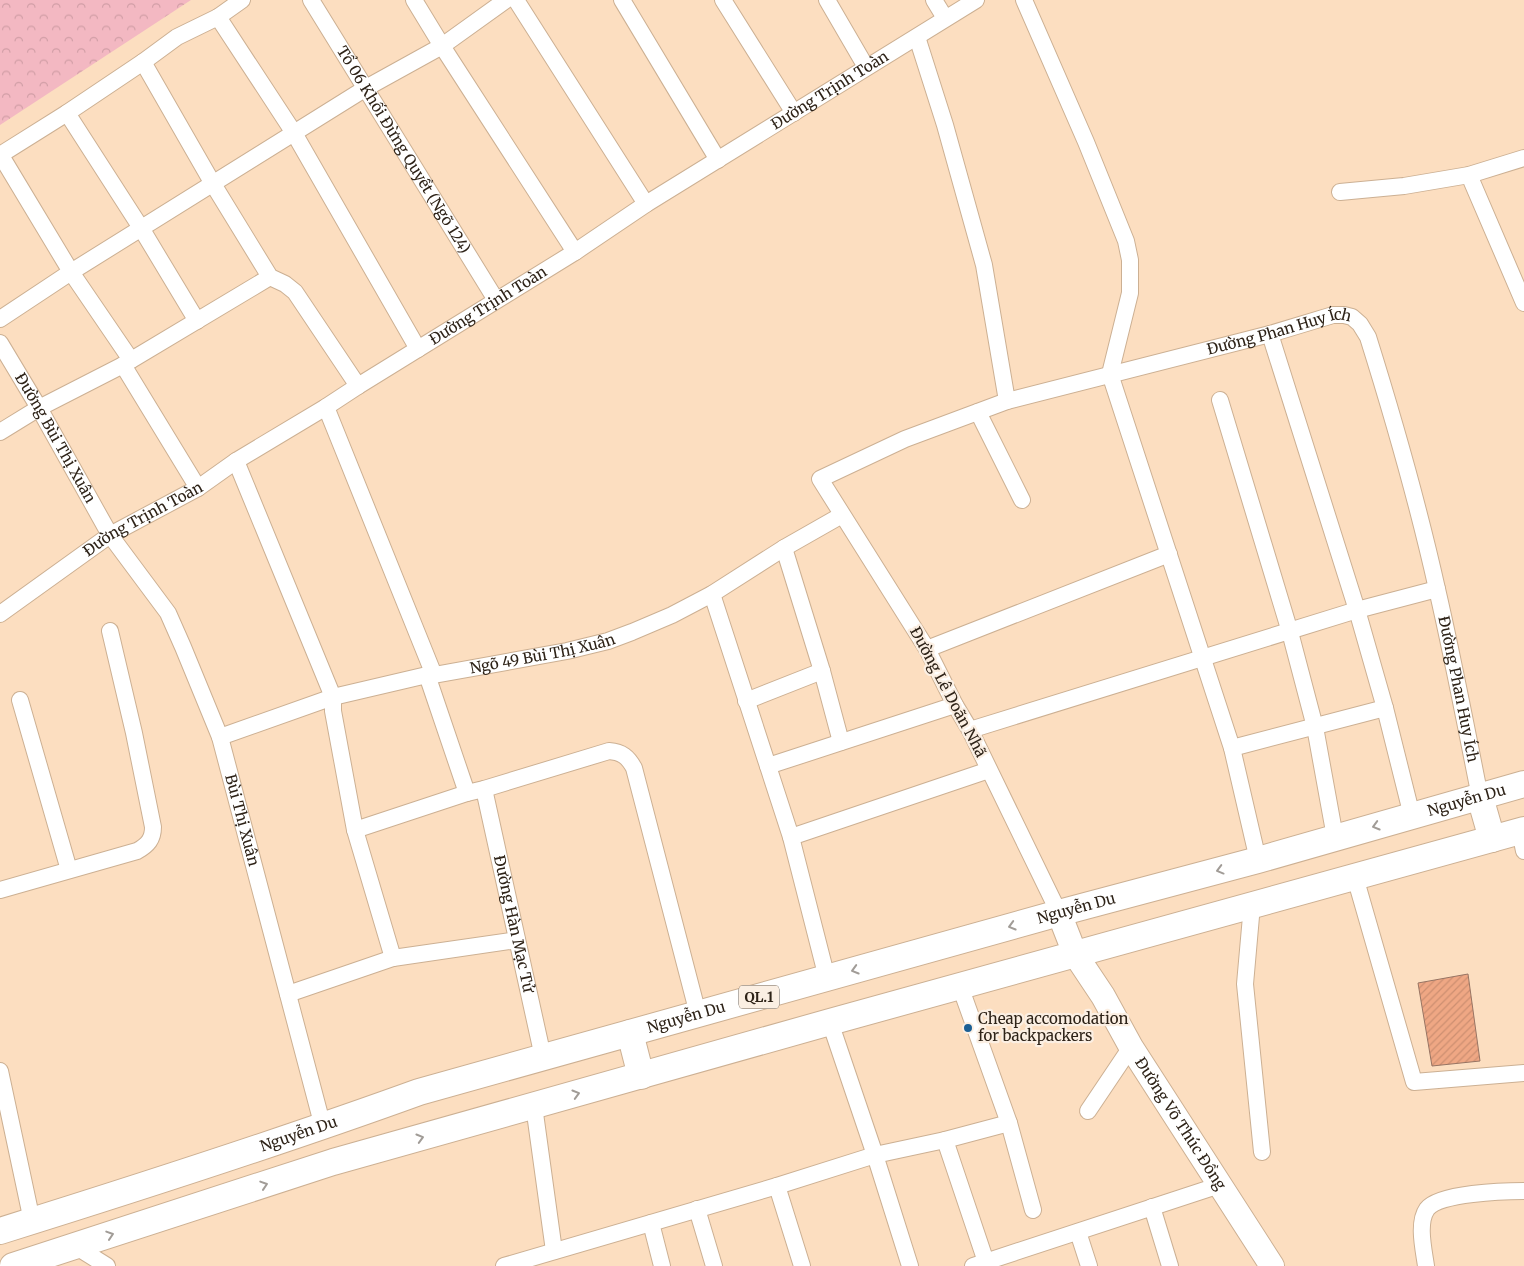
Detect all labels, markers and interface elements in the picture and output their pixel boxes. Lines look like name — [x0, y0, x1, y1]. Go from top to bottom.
street label: Tổ 06 Khối Đừng Quyềt (Ngõ 124) — [333, 42, 475, 257]
street label: Đường Trịnh Toàn — [767, 46, 892, 133]
street label: Đường Trịnh Toàn — [426, 262, 550, 349]
street label: Đường Phan Huy Ích — [1205, 304, 1354, 359]
street label: Đường Bùi Thị Xuân — [11, 369, 100, 506]
street label: Đường Trịnh Toàn — [79, 477, 206, 560]
street label: Đường Phan Huy Ích — [1434, 614, 1483, 764]
street label: Đường Lê Doãn Nhã — [906, 623, 991, 760]
street label: Ngõ 49 Bùi Thị Xuân — [468, 629, 618, 677]
street label: Bùi Thị Xuân — [221, 772, 264, 868]
street label: Nguyễn Du — [1425, 780, 1508, 820]
one-way arrow — [1372, 820, 1380, 830]
street label: Đường Hàn Mạc Tử — [490, 853, 539, 996]
one-way arrow — [1215, 864, 1224, 875]
street label: Nguyễn Du — [1035, 888, 1118, 928]
one-way arrow — [1008, 920, 1016, 930]
one-way arrow — [852, 964, 860, 974]
road number: QL.1 — [739, 986, 779, 1009]
street label: Nguyễn Du — [645, 997, 727, 1037]
place label: Cheap accomodation for backpackers — [978, 1009, 1128, 1045]
marker: Cheap accomodation for backpackers — [962, 1022, 974, 1034]
street label: Đường Võ Thúc Đồng — [1131, 1054, 1231, 1193]
one-way arrow — [572, 1090, 580, 1100]
street label: Nguyễn Du — [257, 1112, 340, 1156]
one-way arrow — [415, 1133, 424, 1144]
one-way arrow — [259, 1180, 268, 1190]
one-way arrow — [105, 1230, 113, 1240]

